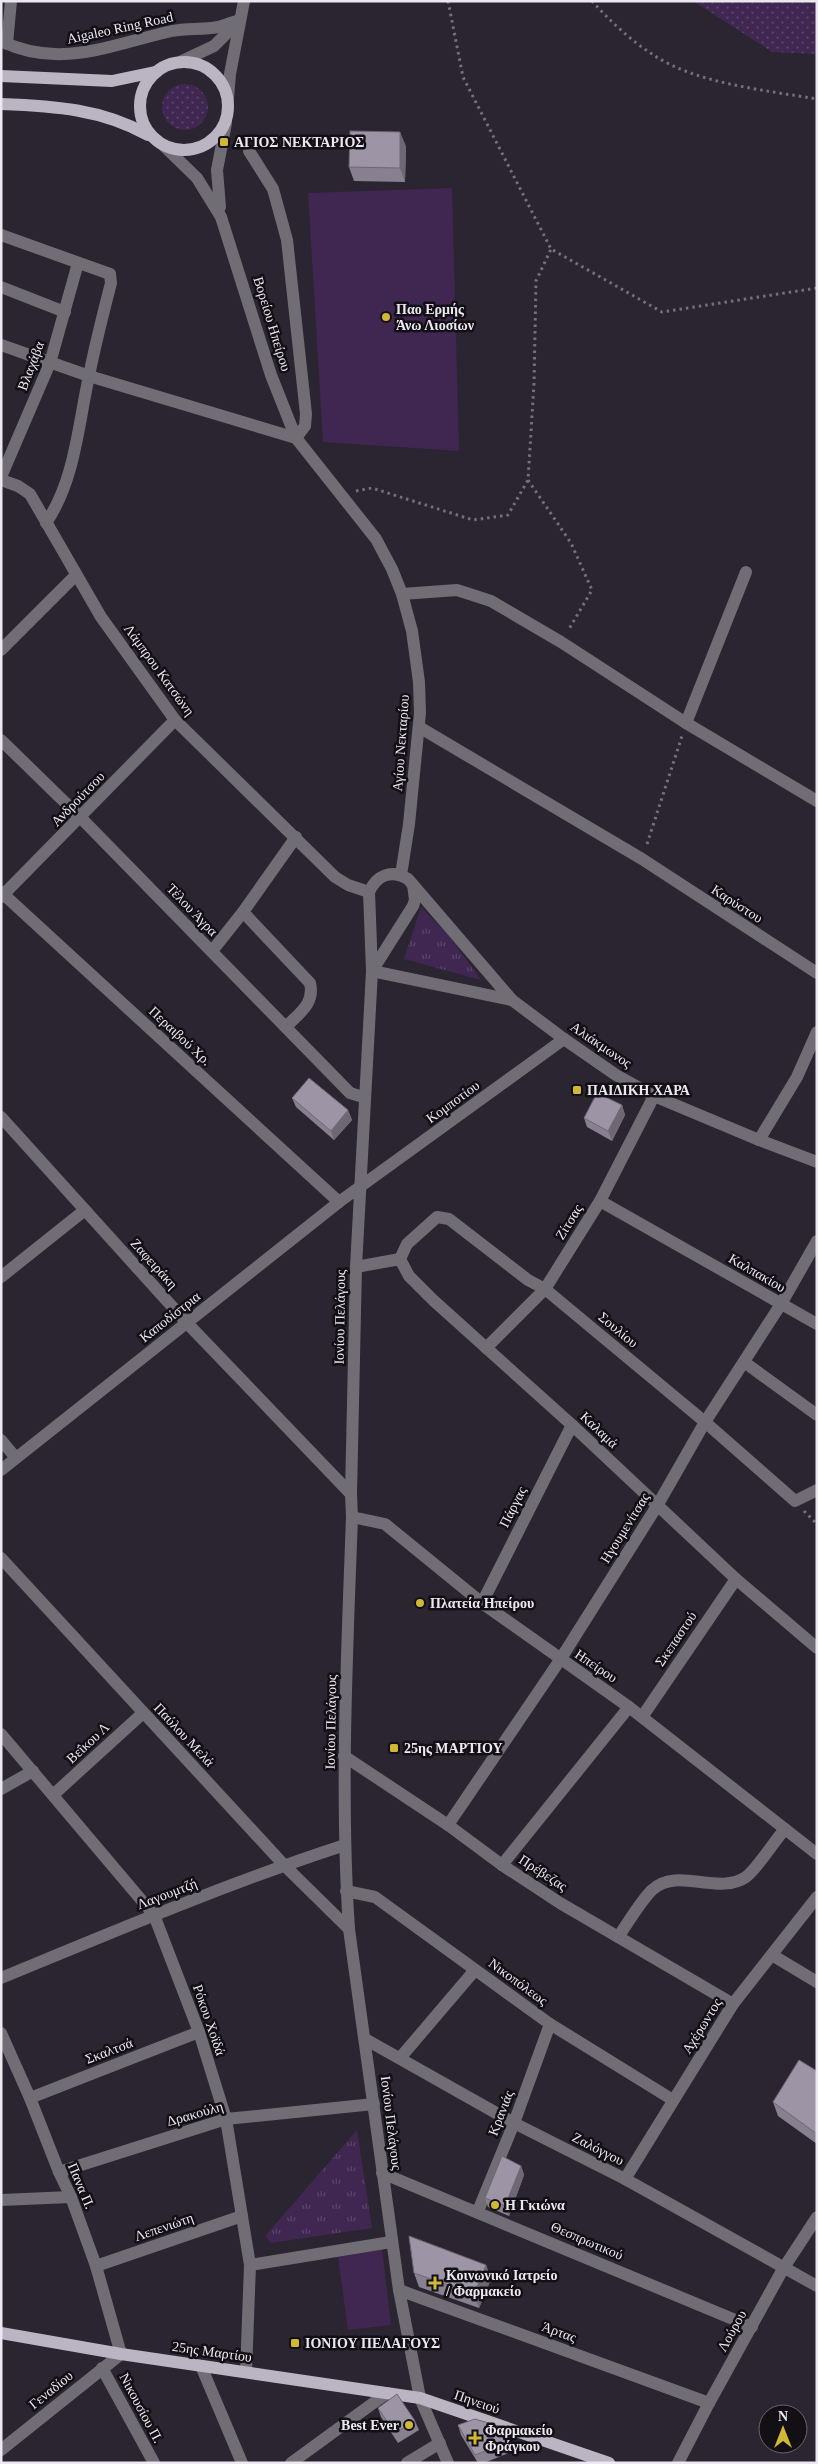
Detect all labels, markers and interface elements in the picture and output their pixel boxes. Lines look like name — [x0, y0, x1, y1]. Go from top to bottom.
street label: Aigaleo Ring Road — [66, 9, 174, 47]
place label: ΑΓΙΟΣ ΝΕΚΤΑΡΙΟΣ — [234, 135, 364, 150]
marker: ΑΓΙΟΣ ΝΕΚΤΑΡΙΟΣ — [218, 136, 230, 148]
street label: Βορείου Ηπείρου — [250, 275, 294, 373]
place label: Παο Ερμής Άνω Λιοσίων — [396, 302, 475, 333]
marker: Παο Ερμής Άνω Λιοσίων — [380, 311, 392, 323]
street label: Βλαχάβα — [15, 339, 47, 393]
street label: Λάμπρου Κατσώνη — [121, 621, 197, 719]
street label: Αγίου Νεκταρίου — [390, 694, 412, 792]
street label: Ανδρούτσου — [48, 769, 108, 829]
street label: Τέλου Άγρα — [163, 881, 221, 940]
street label: Καρύστου — [709, 882, 765, 926]
street label: Περαιβού Χρ. — [146, 1003, 214, 1069]
street label: Αλιάκμωνος — [568, 1019, 635, 1071]
street label: Κομποτίου — [424, 1078, 483, 1126]
place label: ΠΑΙΔΙΚΗ ΧΑΡΑ — [587, 1083, 691, 1098]
marker: ΠΑΙΔΙΚΗ ΧΑΡΑ — [571, 1084, 583, 1096]
street label: Ζίτσας — [552, 1201, 586, 1242]
street label: Ζαφειράκη — [128, 1236, 180, 1292]
street label: Καλπακίου — [726, 1251, 788, 1295]
street label: Ιονίου Πελάγους — [332, 1269, 348, 1365]
street label: Καποδίστρια — [137, 1288, 204, 1345]
street label: Σουλίου — [595, 1309, 641, 1351]
street label: Καλαμά — [577, 1409, 621, 1452]
street label: Πάργας — [496, 1484, 530, 1530]
street label: Ηγουμενίτσας — [598, 1490, 653, 1566]
place label: Πλατεία Ηπείρου — [430, 1596, 534, 1611]
marker: Πλατεία Ηπείρου — [414, 1597, 426, 1609]
street label: Σκεπαστού — [652, 1609, 700, 1669]
street label: Ηπείρου — [572, 1646, 620, 1686]
street label: Ιονίου Πελάγους — [323, 1674, 339, 1770]
street label: Παύλου Μελά — [151, 1700, 218, 1770]
street label: Βεΐκου Λ — [64, 1719, 113, 1766]
place label: 25ης ΜΑΡΤΙΟΥ — [404, 1741, 503, 1756]
marker: 25ης ΜΑΡΤΙΟΥ — [388, 1742, 400, 1754]
street label: Πρέβεζας — [516, 1852, 570, 1894]
street label: Λαγουμτζή — [135, 1876, 199, 1912]
street label: Νικοπόλεως — [486, 1956, 551, 2009]
street label: Ρόκου Χοϊδά — [190, 1983, 228, 2058]
street label: Αχέρωντος — [679, 1995, 725, 2056]
street label: Σκαλτσά — [83, 2035, 136, 2067]
street label: Ιονίου Πελάγους — [378, 2075, 404, 2171]
street label: Κρανιάς — [486, 2088, 517, 2138]
street label: Δρακούλη — [165, 2099, 225, 2129]
street label: Ζαλόγγου — [570, 2130, 626, 2168]
street label: Πανα Π. — [65, 2161, 97, 2211]
place label: Η Γκιώνα — [505, 2198, 565, 2213]
marker: Η Γκιώνα — [489, 2199, 501, 2211]
street label: Λεπενιώτη — [133, 2210, 195, 2244]
street label: Θεσπρωτικού — [549, 2219, 625, 2263]
place label: Κοινωνικό Ιατρείο / Φαρμακείο — [445, 2268, 557, 2299]
marker: Κοινωνικό Ιατρείο / Φαρμακείο — [428, 2276, 442, 2290]
street label: Λούρου — [715, 2308, 749, 2354]
street label: Άρτας — [540, 2319, 579, 2345]
place label: ΙΟΝΙΟΥ ΠΕΛΑΓΟΥΣ — [305, 2336, 440, 2351]
marker: ΙΟΝΙΟΥ ΠΕΛΑΓΟΥΣ — [289, 2337, 301, 2349]
street label: 25ης Μαρτίου — [171, 2339, 253, 2365]
street label: Γεναδίου — [26, 2368, 76, 2412]
street label: Νικουσίου Π. — [116, 2371, 166, 2445]
street label: Πηνειού — [452, 2387, 502, 2417]
north arrow — [758, 2404, 808, 2454]
text: N — [778, 2409, 788, 2424]
place label: Best Ever — [341, 2418, 399, 2433]
marker: Best Ever — [403, 2419, 415, 2431]
place label: Φαρμακείο Φράγκου — [485, 2423, 553, 2454]
marker: Φαρμακείο Φράγκου — [469, 2432, 481, 2444]

